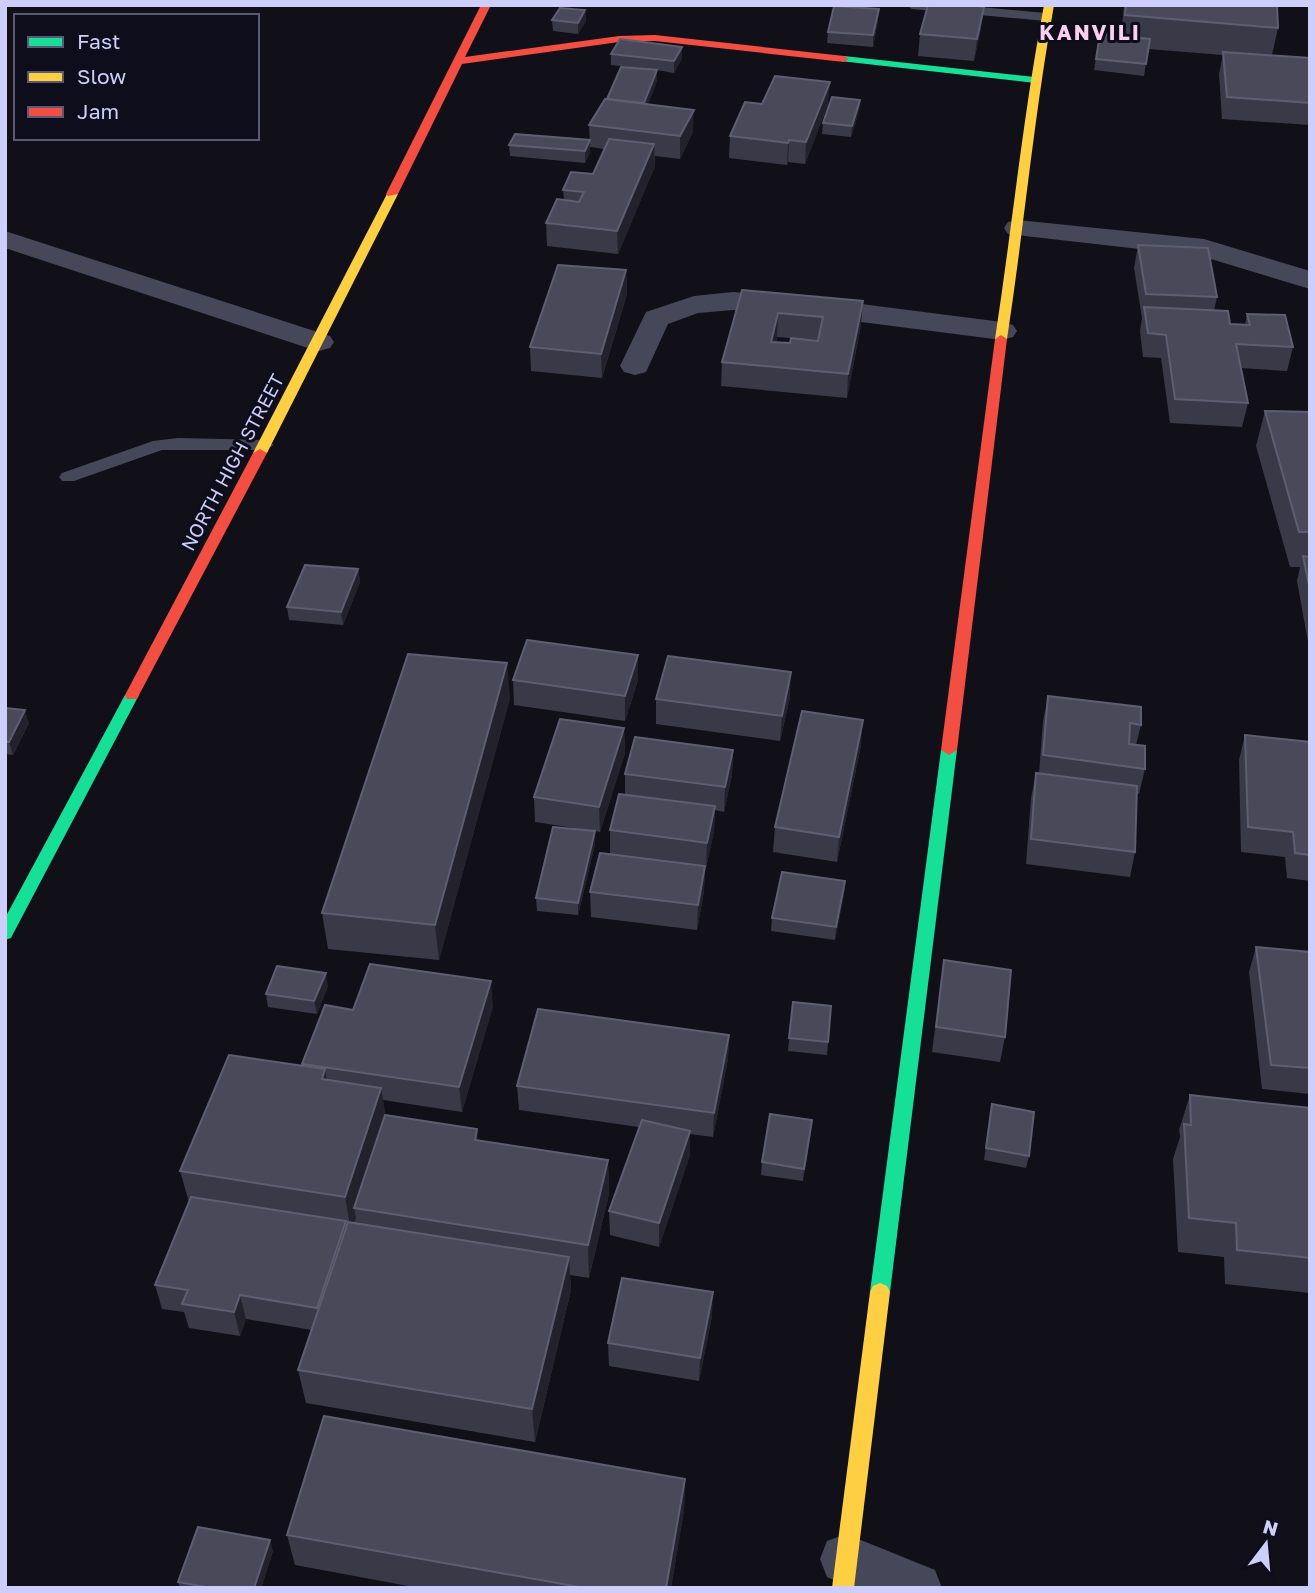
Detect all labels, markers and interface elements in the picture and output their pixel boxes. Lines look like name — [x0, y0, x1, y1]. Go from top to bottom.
legend — [14, 14, 259, 140]
district label: KANVILI — [1039, 19, 1141, 45]
text: Fast — [77, 28, 120, 54]
text: Slow — [77, 63, 126, 89]
text: Jam — [77, 98, 119, 124]
street label: NORTH HIGH STREET — [176, 369, 289, 554]
north arrow — [1231, 1509, 1301, 1579]
text: N — [1261, 1514, 1281, 1540]

